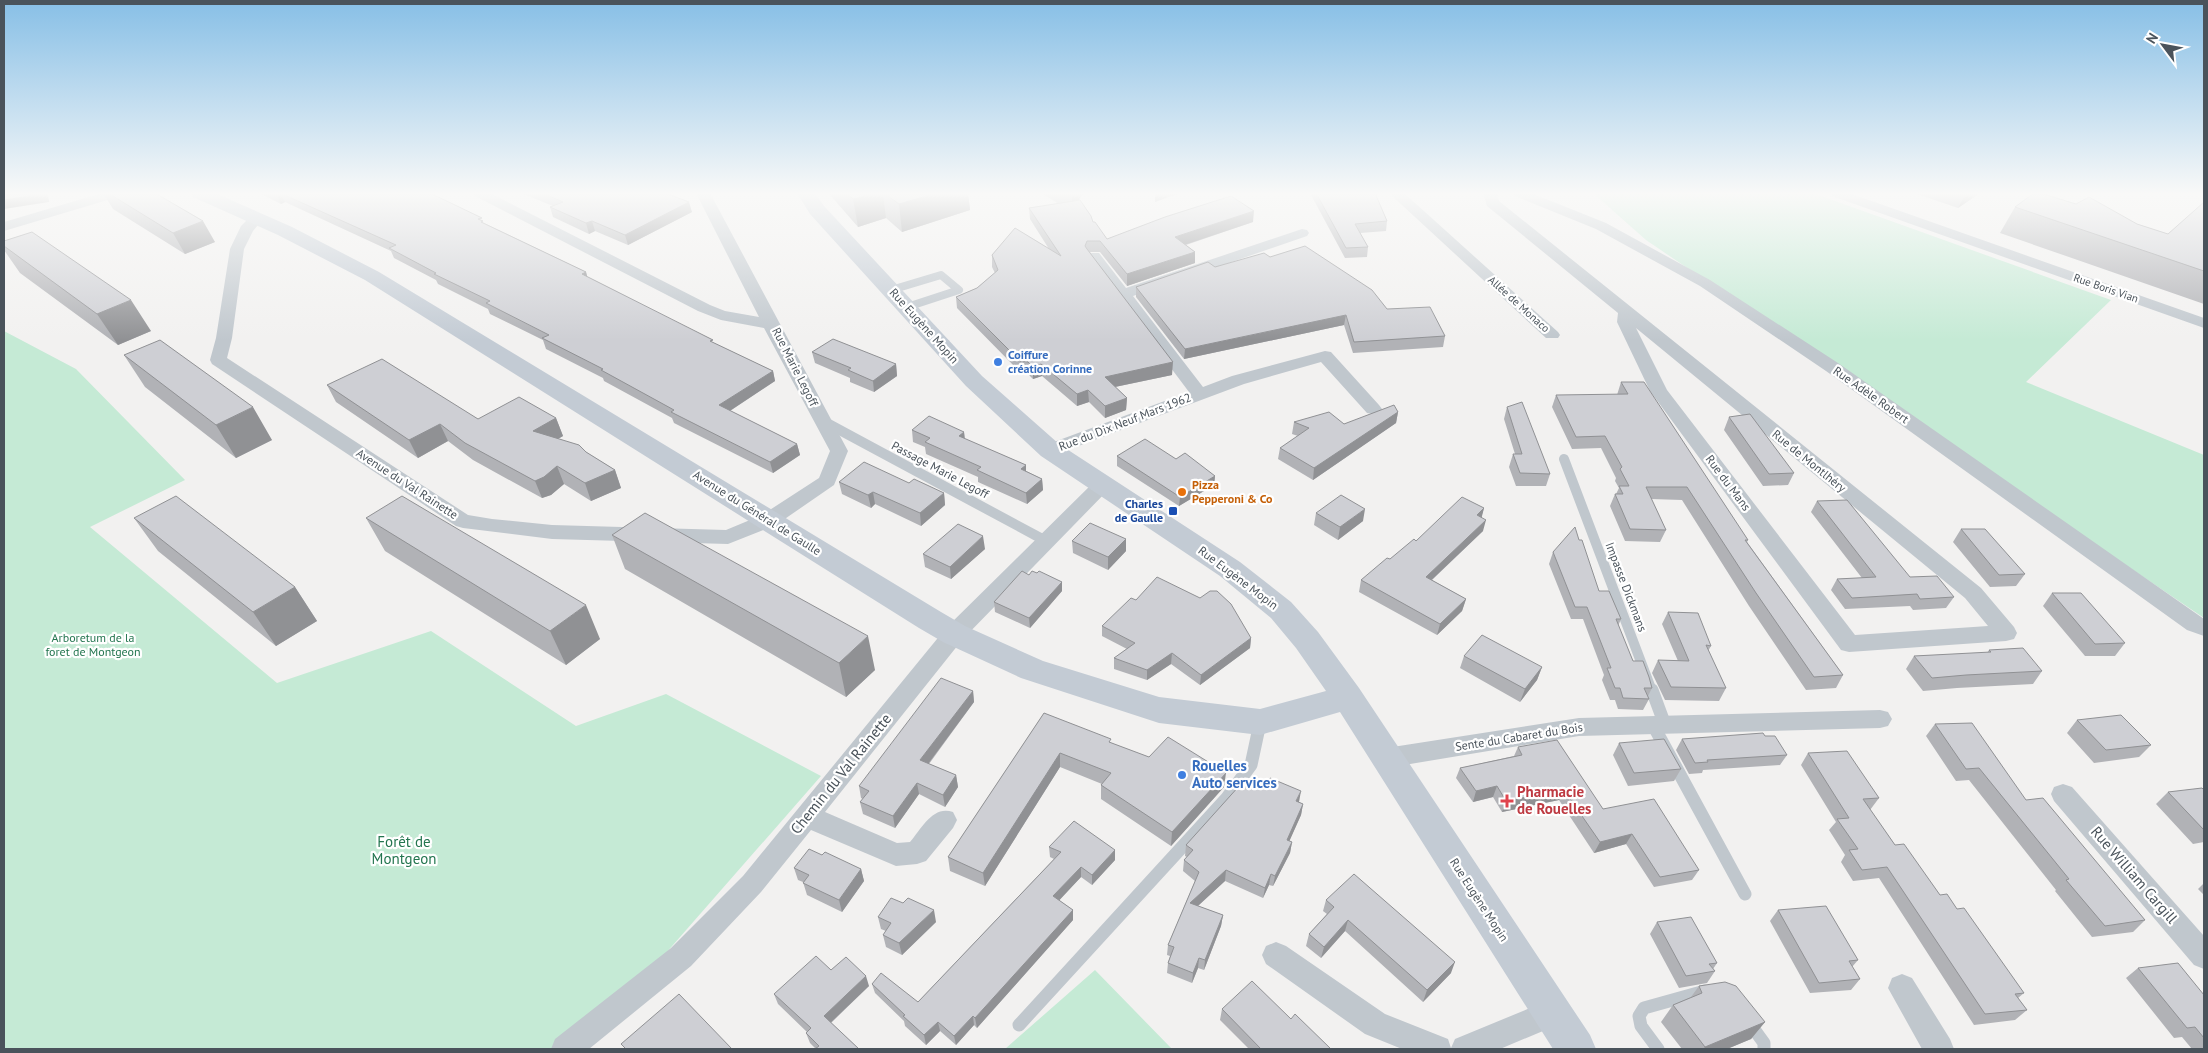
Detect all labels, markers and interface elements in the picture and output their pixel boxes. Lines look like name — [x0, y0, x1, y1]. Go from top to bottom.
north arrow — [2138, 20, 2188, 70]
text: N — [2142, 29, 2162, 47]
street label: Rue Boris Vian — [2072, 270, 2140, 306]
street label: Allée de Monaco — [1485, 273, 1553, 335]
street label: Rue Eugène Mopin — [887, 285, 962, 366]
street label: Rue Marie Legoff — [769, 325, 822, 410]
place label: Coiffure création Corinne — [1008, 347, 1092, 376]
marker: Coiffure création Corinne — [992, 356, 1004, 368]
street label: Rue Adèle Robert — [1831, 363, 1912, 426]
street label: Rue du Dix Neuf Mars 1962 — [1056, 389, 1193, 454]
street label: Rue de Montlhéry — [1769, 426, 1850, 495]
street label: Passage Marie Legoff — [889, 438, 992, 502]
street label: Avenue du Val Rainette — [354, 445, 461, 522]
street label: Rue du Mans — [1703, 452, 1754, 514]
street label: Avenue du Général de Gaulle — [690, 467, 824, 558]
place label: Pizza Pepperoni & Co — [1192, 477, 1273, 506]
marker: Pizza Pepperoni & Co — [1176, 486, 1188, 498]
place label: Charles de Gaulle — [1115, 496, 1163, 525]
marker: Charles de Gaulle — [1167, 505, 1179, 517]
street label: Impasse Dickmans — [1603, 540, 1650, 634]
street label: Rue Eugène Mopin — [1195, 543, 1281, 613]
park label: Arboretum de la foret de Montgeon — [45, 630, 141, 659]
street label: Chemin du Val Rainette — [786, 709, 895, 838]
street label: Sente du Cabaret du Bois — [1454, 719, 1584, 754]
place label: Rouelles Auto services — [1192, 756, 1277, 792]
marker: Rouelles Auto services — [1176, 769, 1188, 781]
place label: Pharmacie de Rouelles — [1517, 782, 1591, 818]
marker: Pharmacie de Rouelles — [1501, 795, 1513, 807]
street label: Rue William Cargill — [2087, 822, 2182, 928]
park label: Forêt de Montgeon — [372, 832, 436, 868]
street label: Rue Eugène Mopin — [1447, 855, 1512, 944]

